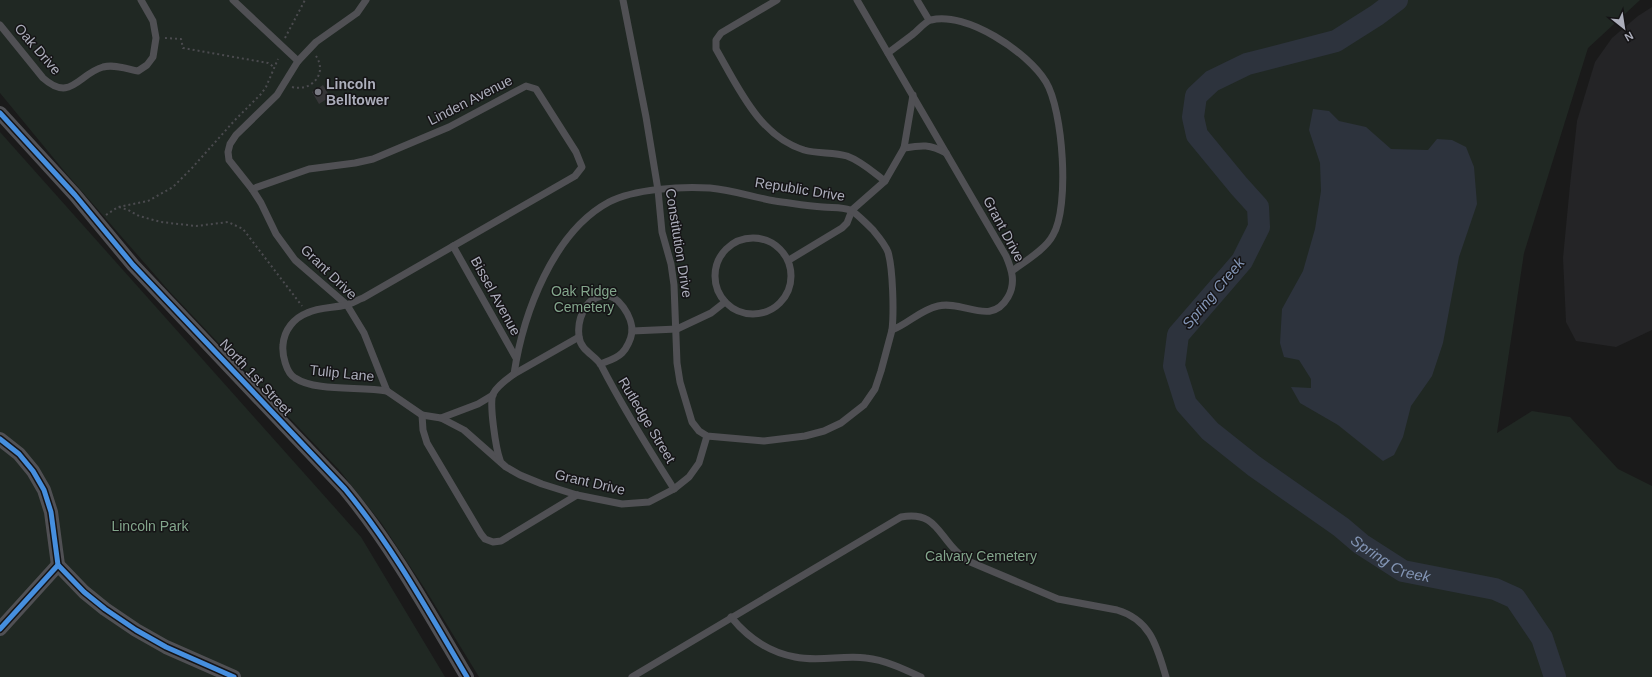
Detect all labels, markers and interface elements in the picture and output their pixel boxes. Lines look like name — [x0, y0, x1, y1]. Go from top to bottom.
north arrow — [1604, 8, 1644, 48]
street label: Oak Drive — [12, 20, 65, 78]
text: N — [1623, 29, 1635, 44]
street label: Linden Avenue — [425, 72, 515, 128]
place label: Lincoln Belltower — [326, 76, 390, 108]
marker: Lincoln Belltower — [313, 87, 323, 97]
street label: Republic Drive — [754, 174, 846, 204]
street label: Constitution Drive — [662, 187, 696, 299]
street label: Grant Drive — [980, 194, 1028, 265]
street label: Grant Drive — [298, 241, 360, 303]
water label: Spring Creek — [1178, 253, 1249, 332]
street label: Bissel Avenue — [468, 254, 524, 338]
park label: Oak Ridge Cemetery — [551, 283, 617, 315]
street label: North 1st Street — [217, 336, 295, 418]
street label: Tulip Lane — [309, 362, 375, 384]
street label: Rutledge Street — [615, 374, 679, 466]
street label: Grant Drive — [553, 466, 627, 498]
park label: Lincoln Park — [111, 518, 190, 534]
water label: Spring Creek — [1348, 531, 1433, 585]
park label: Calvary Cemetery — [925, 548, 1037, 564]

